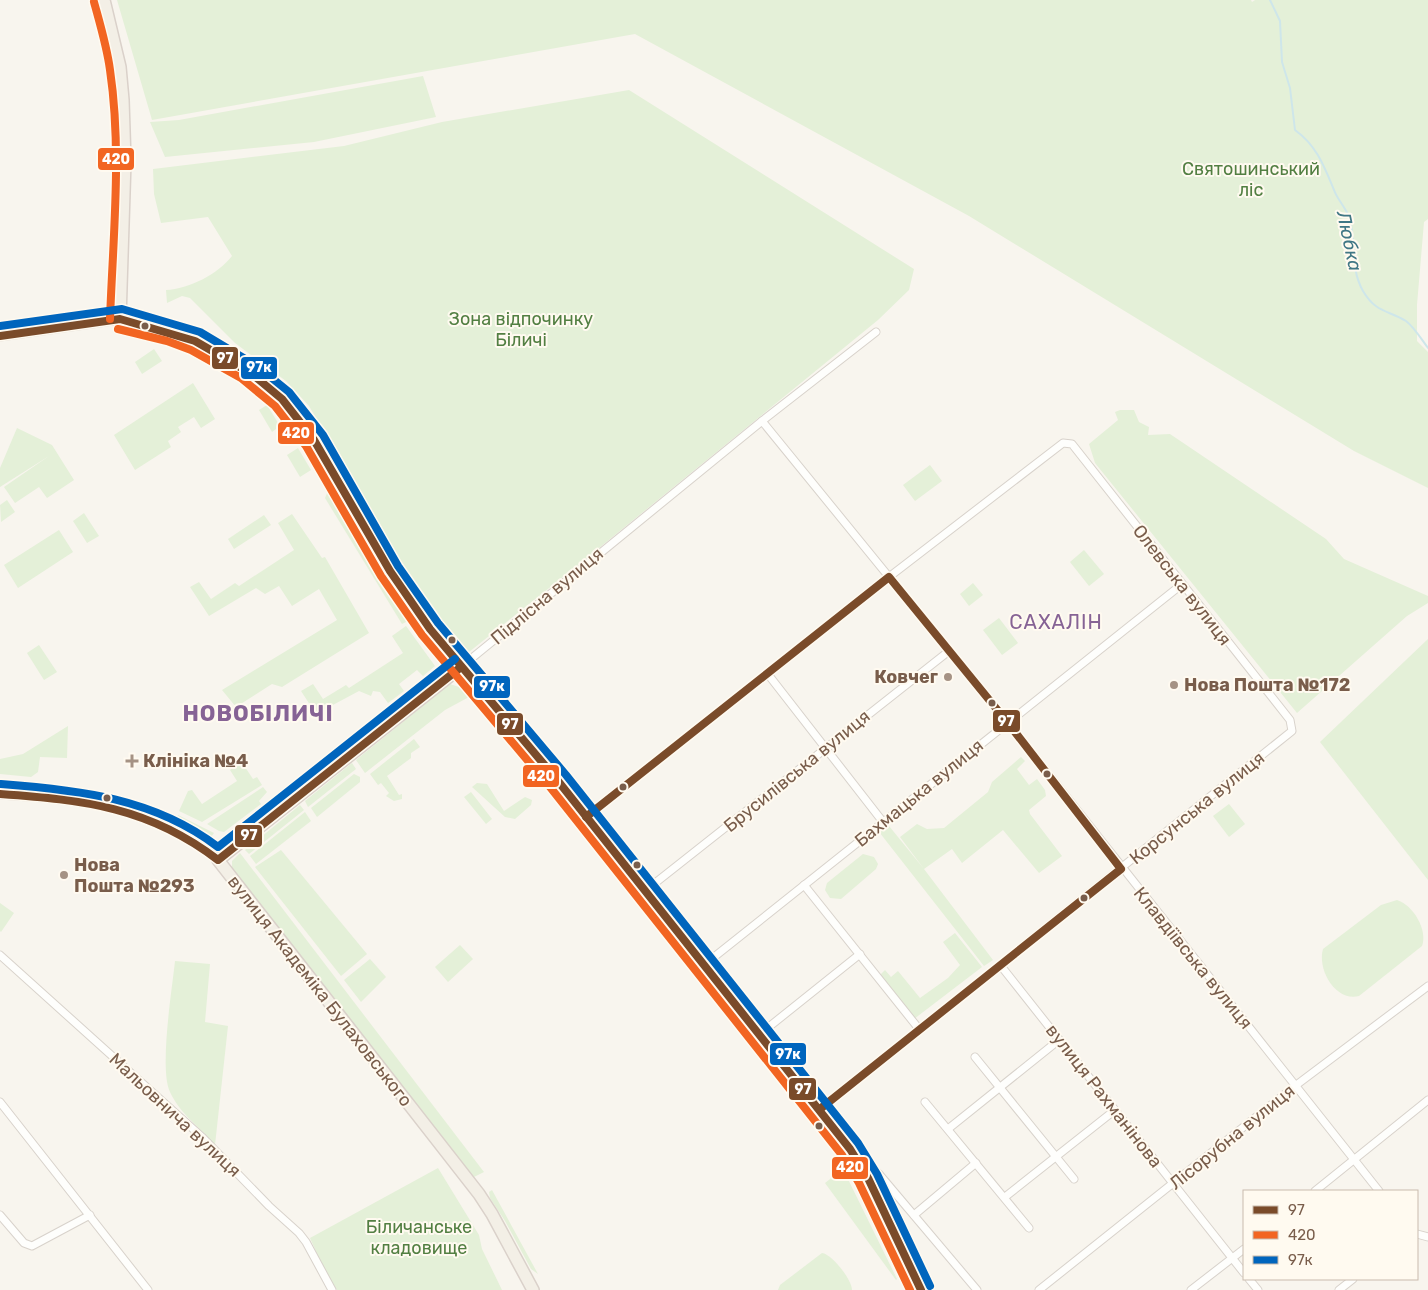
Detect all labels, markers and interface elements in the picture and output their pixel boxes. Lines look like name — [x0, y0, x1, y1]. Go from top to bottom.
line badge: 420 — [97, 147, 135, 171]
text: 420 — [102, 151, 130, 168]
park label: Святошинський ліс — [1182, 158, 1320, 201]
water label: Любка — [1332, 208, 1367, 273]
park label: Зона відпочинку Біличі — [449, 308, 593, 351]
unlabelled marker — [140, 321, 150, 331]
line badge: 97 — [211, 346, 239, 370]
text: 97 — [217, 350, 234, 367]
line badge: 97к — [240, 356, 278, 380]
text: 97к — [246, 359, 272, 376]
line badge: 420 — [277, 421, 315, 445]
text: 420 — [282, 425, 310, 442]
street label: Олевська вулиця — [1128, 520, 1236, 650]
street label: Підлісна вулиця — [486, 543, 608, 649]
district label: САХАЛІН — [1009, 610, 1103, 634]
unlabelled marker — [447, 635, 457, 645]
place label: Ковчег — [874, 666, 938, 688]
marker: Ковчег — [942, 671, 954, 683]
place label: Нова Пошта №172 — [1184, 674, 1350, 696]
line badge: 97к — [473, 675, 511, 699]
text: 97к — [479, 678, 505, 695]
marker: Нова Пошта №172 — [1168, 679, 1180, 691]
unlabelled marker — [987, 698, 997, 708]
district label: НОВОБІЛИЧІ — [182, 700, 334, 727]
street label: Брусилівська вулиця — [719, 705, 875, 837]
line badge: 97 — [992, 709, 1021, 733]
line badge: 97 — [496, 712, 524, 736]
text: 97 — [998, 713, 1015, 730]
text: 97 — [502, 716, 519, 733]
street label: Бахмацька вулиця — [850, 734, 988, 852]
street label: Корсунська вулиця — [1125, 747, 1269, 869]
place label: Клініка №4 — [143, 750, 248, 772]
marker: Клініка №4 — [125, 754, 139, 768]
line badge: 420 — [522, 764, 560, 788]
text: 420 — [527, 768, 555, 785]
unlabelled marker — [1042, 769, 1052, 779]
unlabelled marker — [618, 782, 628, 792]
unlabelled marker — [102, 793, 112, 803]
line badge: 97 — [234, 824, 263, 848]
text: 97 — [241, 827, 258, 844]
place label: Нова Пошта №293 — [74, 854, 195, 897]
unlabelled marker — [632, 860, 642, 870]
marker: Нова Пошта №293 — [58, 869, 70, 881]
street label: вулиця Академіка Булаховського — [223, 871, 417, 1111]
street label: Клавдіївська вулиця — [1129, 883, 1257, 1033]
unlabelled marker — [1079, 893, 1089, 903]
street label: вулиця Рахманінова — [1041, 1020, 1167, 1172]
line badge: 97к — [769, 1042, 807, 1066]
text: 97к — [775, 1046, 801, 1063]
street label: Мальовнича вулиця — [105, 1048, 245, 1182]
line badge: 97 — [788, 1077, 817, 1101]
street label: Лісорубна вулиця — [1165, 1080, 1299, 1194]
text: 97 — [795, 1081, 812, 1098]
unlabelled marker — [814, 1121, 824, 1131]
line badge: 420 — [831, 1156, 869, 1180]
text: 420 — [836, 1159, 864, 1176]
legend — [1243, 1190, 1418, 1280]
text: 97 — [1288, 1201, 1305, 1219]
park label: Біличанське кладовище — [366, 1216, 472, 1259]
text: 420 — [1288, 1226, 1316, 1244]
text: 97к — [1288, 1251, 1313, 1269]

